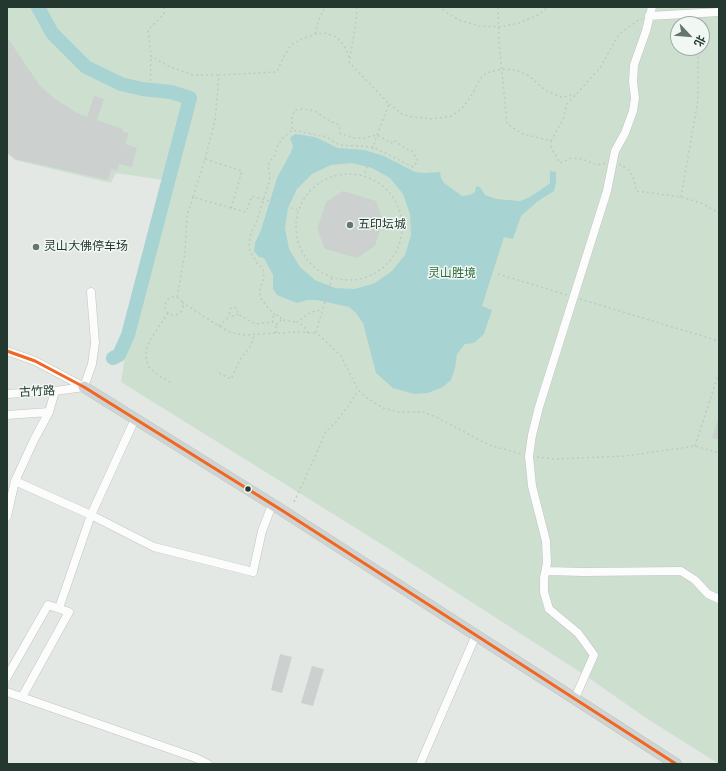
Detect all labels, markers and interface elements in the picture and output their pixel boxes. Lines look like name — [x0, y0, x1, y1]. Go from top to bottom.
north arrow — [670, 16, 710, 56]
text: 北 — [691, 33, 709, 49]
place label: 五印坛城 — [358, 218, 406, 232]
marker: 五印坛城 — [345, 220, 355, 230]
place label: 灵山大佛停车场 — [44, 240, 128, 254]
marker: 灵山大佛停车场 — [31, 242, 41, 252]
park label: 灵山胜境 — [428, 267, 476, 281]
street label: 古竹路 — [19, 384, 55, 400]
unlabelled marker — [243, 484, 253, 494]

